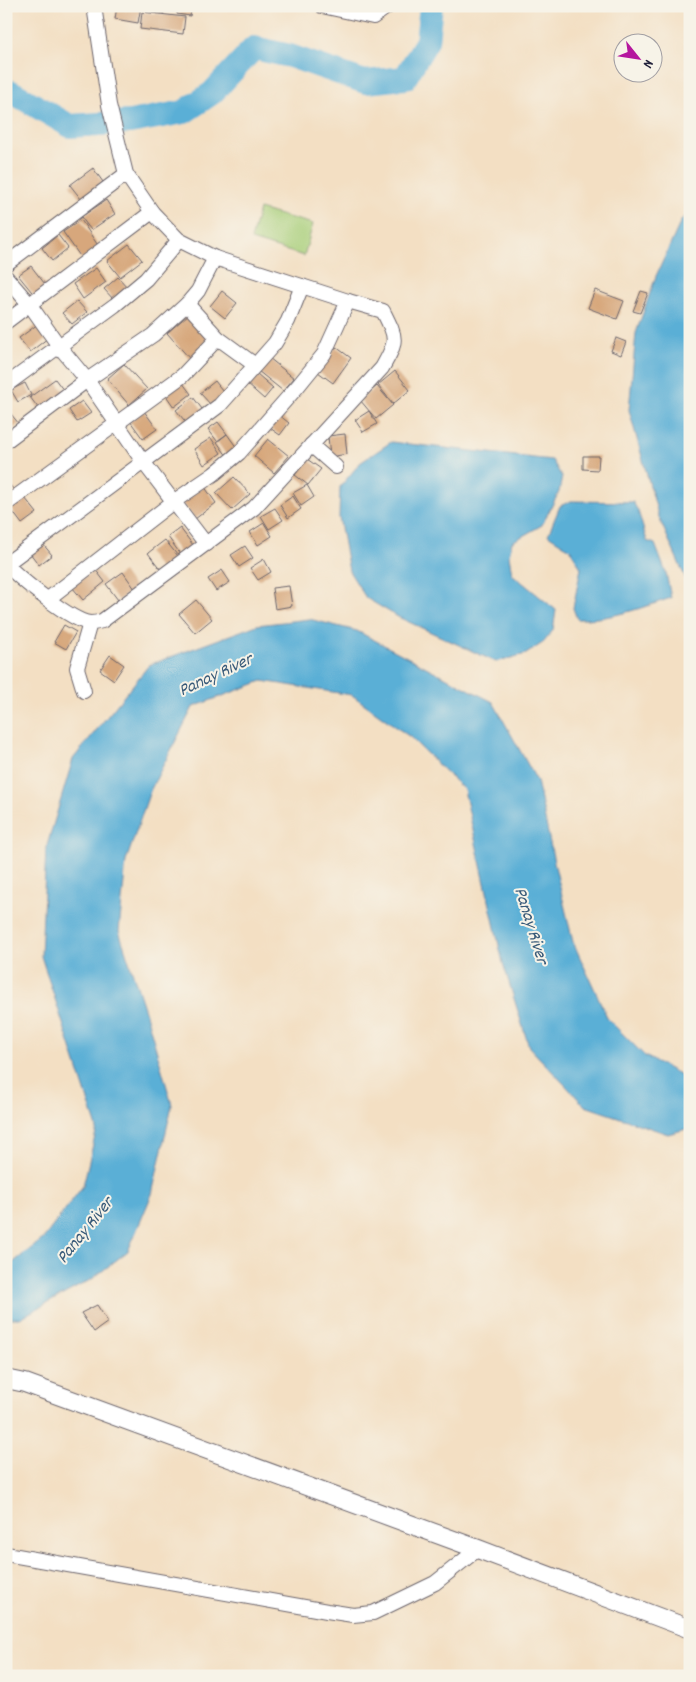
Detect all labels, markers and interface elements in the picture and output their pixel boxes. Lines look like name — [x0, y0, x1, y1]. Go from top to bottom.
north arrow — [614, 32, 664, 82]
text: N — [637, 56, 658, 72]
water label: Panay River — [175, 647, 259, 704]
water label: Panay River — [507, 885, 554, 970]
water label: Panay River — [51, 1191, 122, 1270]

